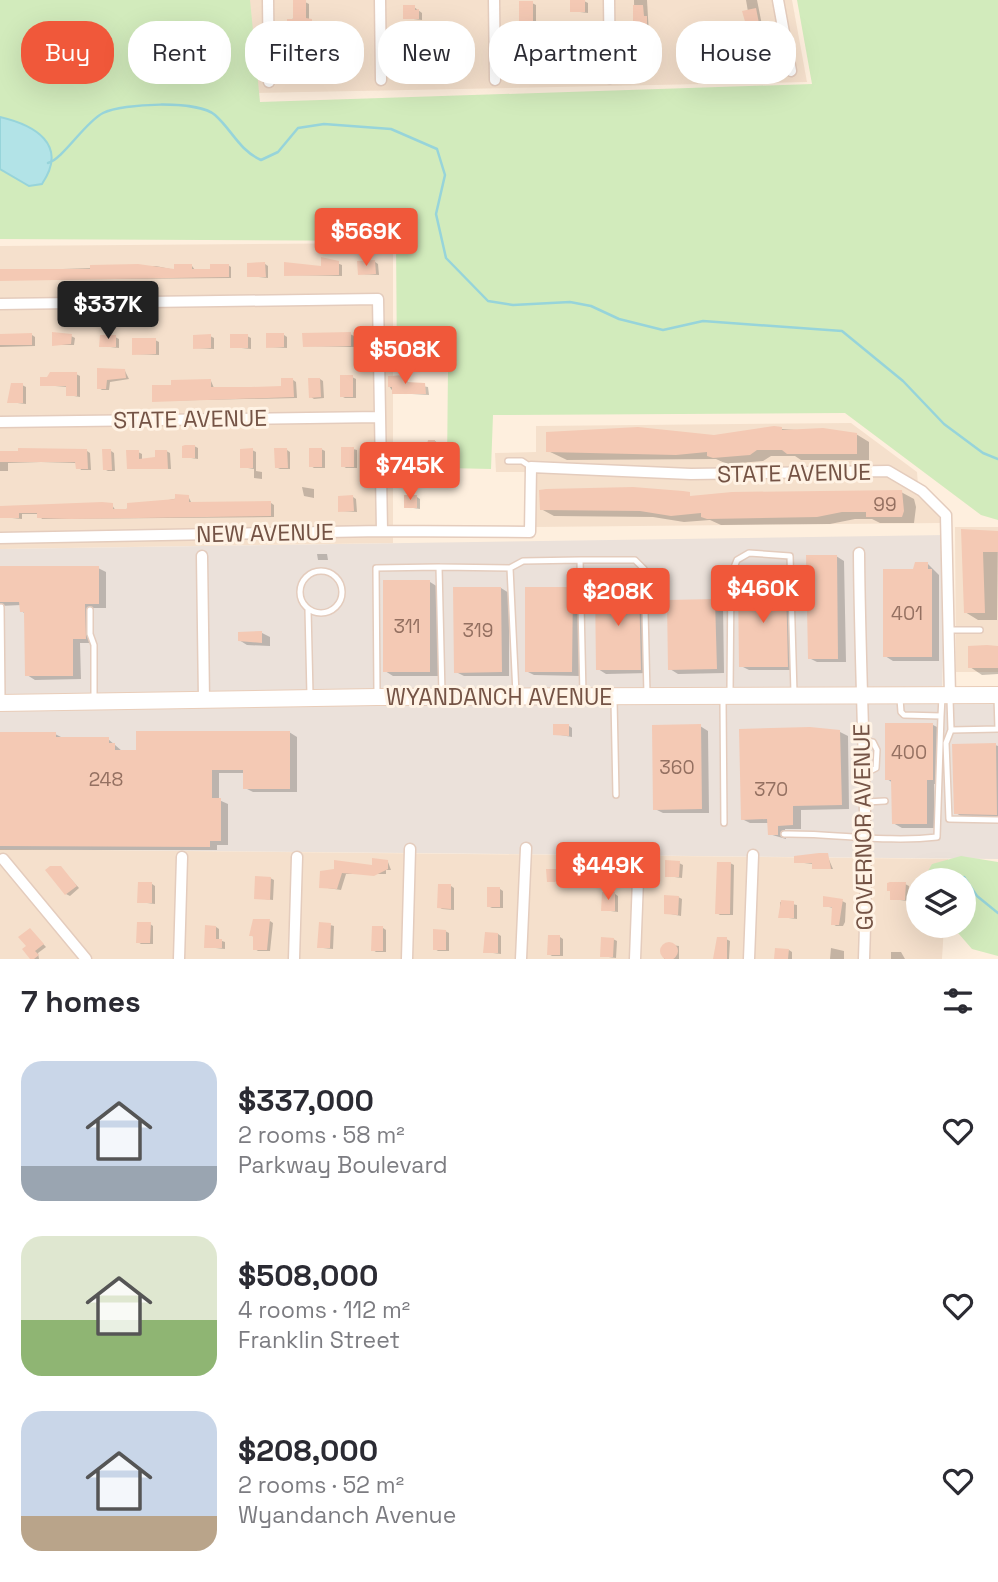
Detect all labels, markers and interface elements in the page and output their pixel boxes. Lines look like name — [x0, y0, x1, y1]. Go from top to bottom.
chip: Buy — [21, 21, 114, 84]
chip: Rent — [128, 21, 231, 84]
chip: Filters — [245, 21, 364, 84]
chip: New — [378, 21, 475, 84]
chip: Apartment — [489, 21, 662, 84]
chip: House — [676, 21, 796, 84]
pin: $569K — [317, 208, 415, 268]
text: $569K — [331, 216, 401, 246]
pin: $337K — [59, 282, 157, 341]
text: $337K — [73, 289, 143, 319]
pin: $508K — [356, 326, 454, 386]
text: $508K — [370, 334, 440, 364]
street label: STATE AVENUE — [113, 403, 267, 435]
pin: $745K — [361, 442, 459, 502]
text: $745K — [376, 450, 444, 480]
street label: STATE AVENUE — [717, 457, 871, 489]
house number: 99 — [873, 492, 897, 517]
street label: NEW AVENUE — [196, 517, 334, 549]
pin: $460K — [714, 566, 812, 625]
pin: $208K — [569, 568, 667, 628]
text: $460K — [727, 573, 799, 603]
text: $208K — [583, 576, 653, 606]
house number: 401 — [891, 601, 923, 626]
house number: 311 — [393, 614, 421, 639]
house number: 319 — [463, 618, 493, 643]
street label: WYANDANCH AVENUE — [386, 682, 612, 712]
street label: GOVERNOR AVENUE — [846, 723, 880, 931]
house number: 400 — [891, 740, 927, 765]
house number: 360 — [659, 755, 695, 780]
house number: 248 — [89, 767, 123, 792]
house number: 370 — [754, 777, 788, 802]
pin: $449K — [559, 842, 657, 902]
text: $449K — [572, 850, 644, 880]
map controls — [906, 868, 976, 938]
button: layers — [906, 868, 976, 938]
text: 7 homes — [21, 982, 141, 1021]
icon: filters — [939, 982, 977, 1020]
text: $337,000 — [238, 1081, 374, 1120]
icon: home — [77, 1089, 161, 1173]
icon: heart — [939, 1112, 977, 1150]
text: 2 rooms · 58 m² — [238, 1120, 405, 1150]
text: Parkway Boulevard — [238, 1150, 448, 1180]
text: $508,000 — [238, 1256, 378, 1295]
icon: home — [77, 1264, 161, 1348]
icon: heart — [939, 1287, 977, 1325]
text: 4 rooms · 112 m² — [238, 1295, 410, 1325]
text: Franklin Street — [238, 1325, 400, 1355]
text: $208,000 — [238, 1431, 378, 1470]
icon: home — [77, 1439, 161, 1523]
icon: heart — [939, 1462, 977, 1500]
text: 2 rooms · 52 m² — [238, 1470, 404, 1500]
text: Wyandanch Avenue — [238, 1500, 456, 1530]

